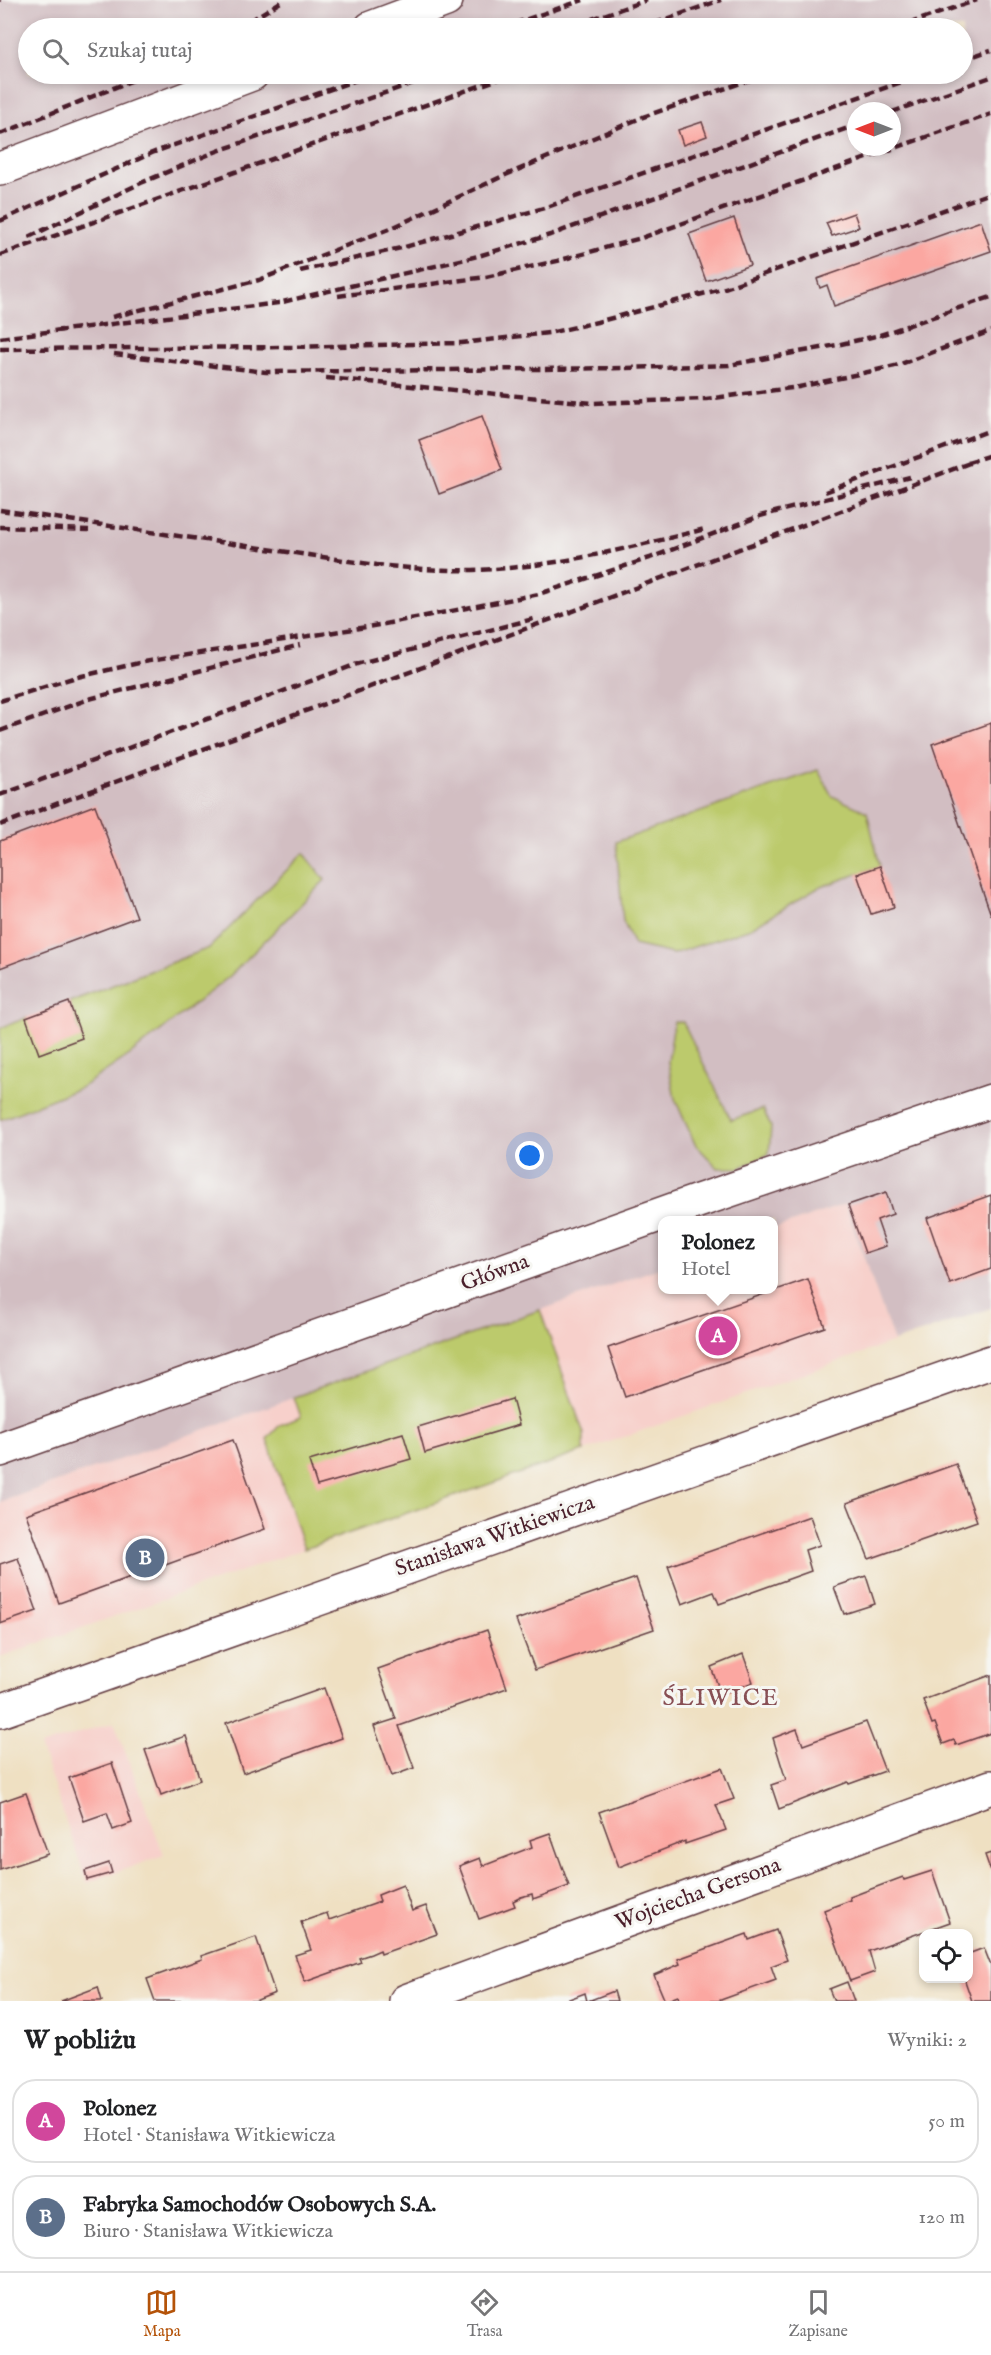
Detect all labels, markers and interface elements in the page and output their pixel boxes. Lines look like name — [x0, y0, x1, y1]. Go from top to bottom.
search box — [18, 18, 973, 84]
icon: search — [39, 35, 72, 68]
text: Szukaj tutaj — [87, 37, 192, 65]
north arrow — [847, 102, 901, 156]
your location — [515, 1141, 544, 1170]
popup — [658, 1216, 778, 1294]
text: Polonez — [681, 1229, 755, 1257]
street label: Główna — [457, 1248, 533, 1298]
text: Hotel — [681, 1257, 730, 1282]
pin: A — [698, 1314, 738, 1358]
street label: Stanisława Witkiewicza — [392, 1489, 599, 1583]
pin: B — [126, 1536, 164, 1580]
district label: ŚLIWICE — [663, 1683, 779, 1714]
street label: Wojciecha Gersona — [611, 1851, 785, 1937]
map controls — [919, 1929, 973, 1983]
button: locate — [919, 1929, 973, 1983]
text: W pobliżu — [24, 2024, 136, 2057]
text: Wyniki: 2 — [887, 2028, 967, 2053]
text: Polonez — [83, 2095, 157, 2123]
text: A — [39, 2109, 52, 2134]
text: 50 m — [928, 2109, 965, 2134]
text: Hotel · Stanisława Witkiewicza — [83, 2123, 335, 2148]
text: Fabryka Samochodów Osobowych S.A. — [83, 2191, 436, 2219]
text: B — [39, 2205, 52, 2230]
text: 120 m — [919, 2205, 965, 2230]
text: Biuro · Stanisława Witkiewicza — [83, 2219, 333, 2244]
tab: Mapa — [143, 2286, 181, 2342]
tab: Trasa — [467, 2286, 502, 2342]
tab: Zapisane — [789, 2286, 848, 2342]

